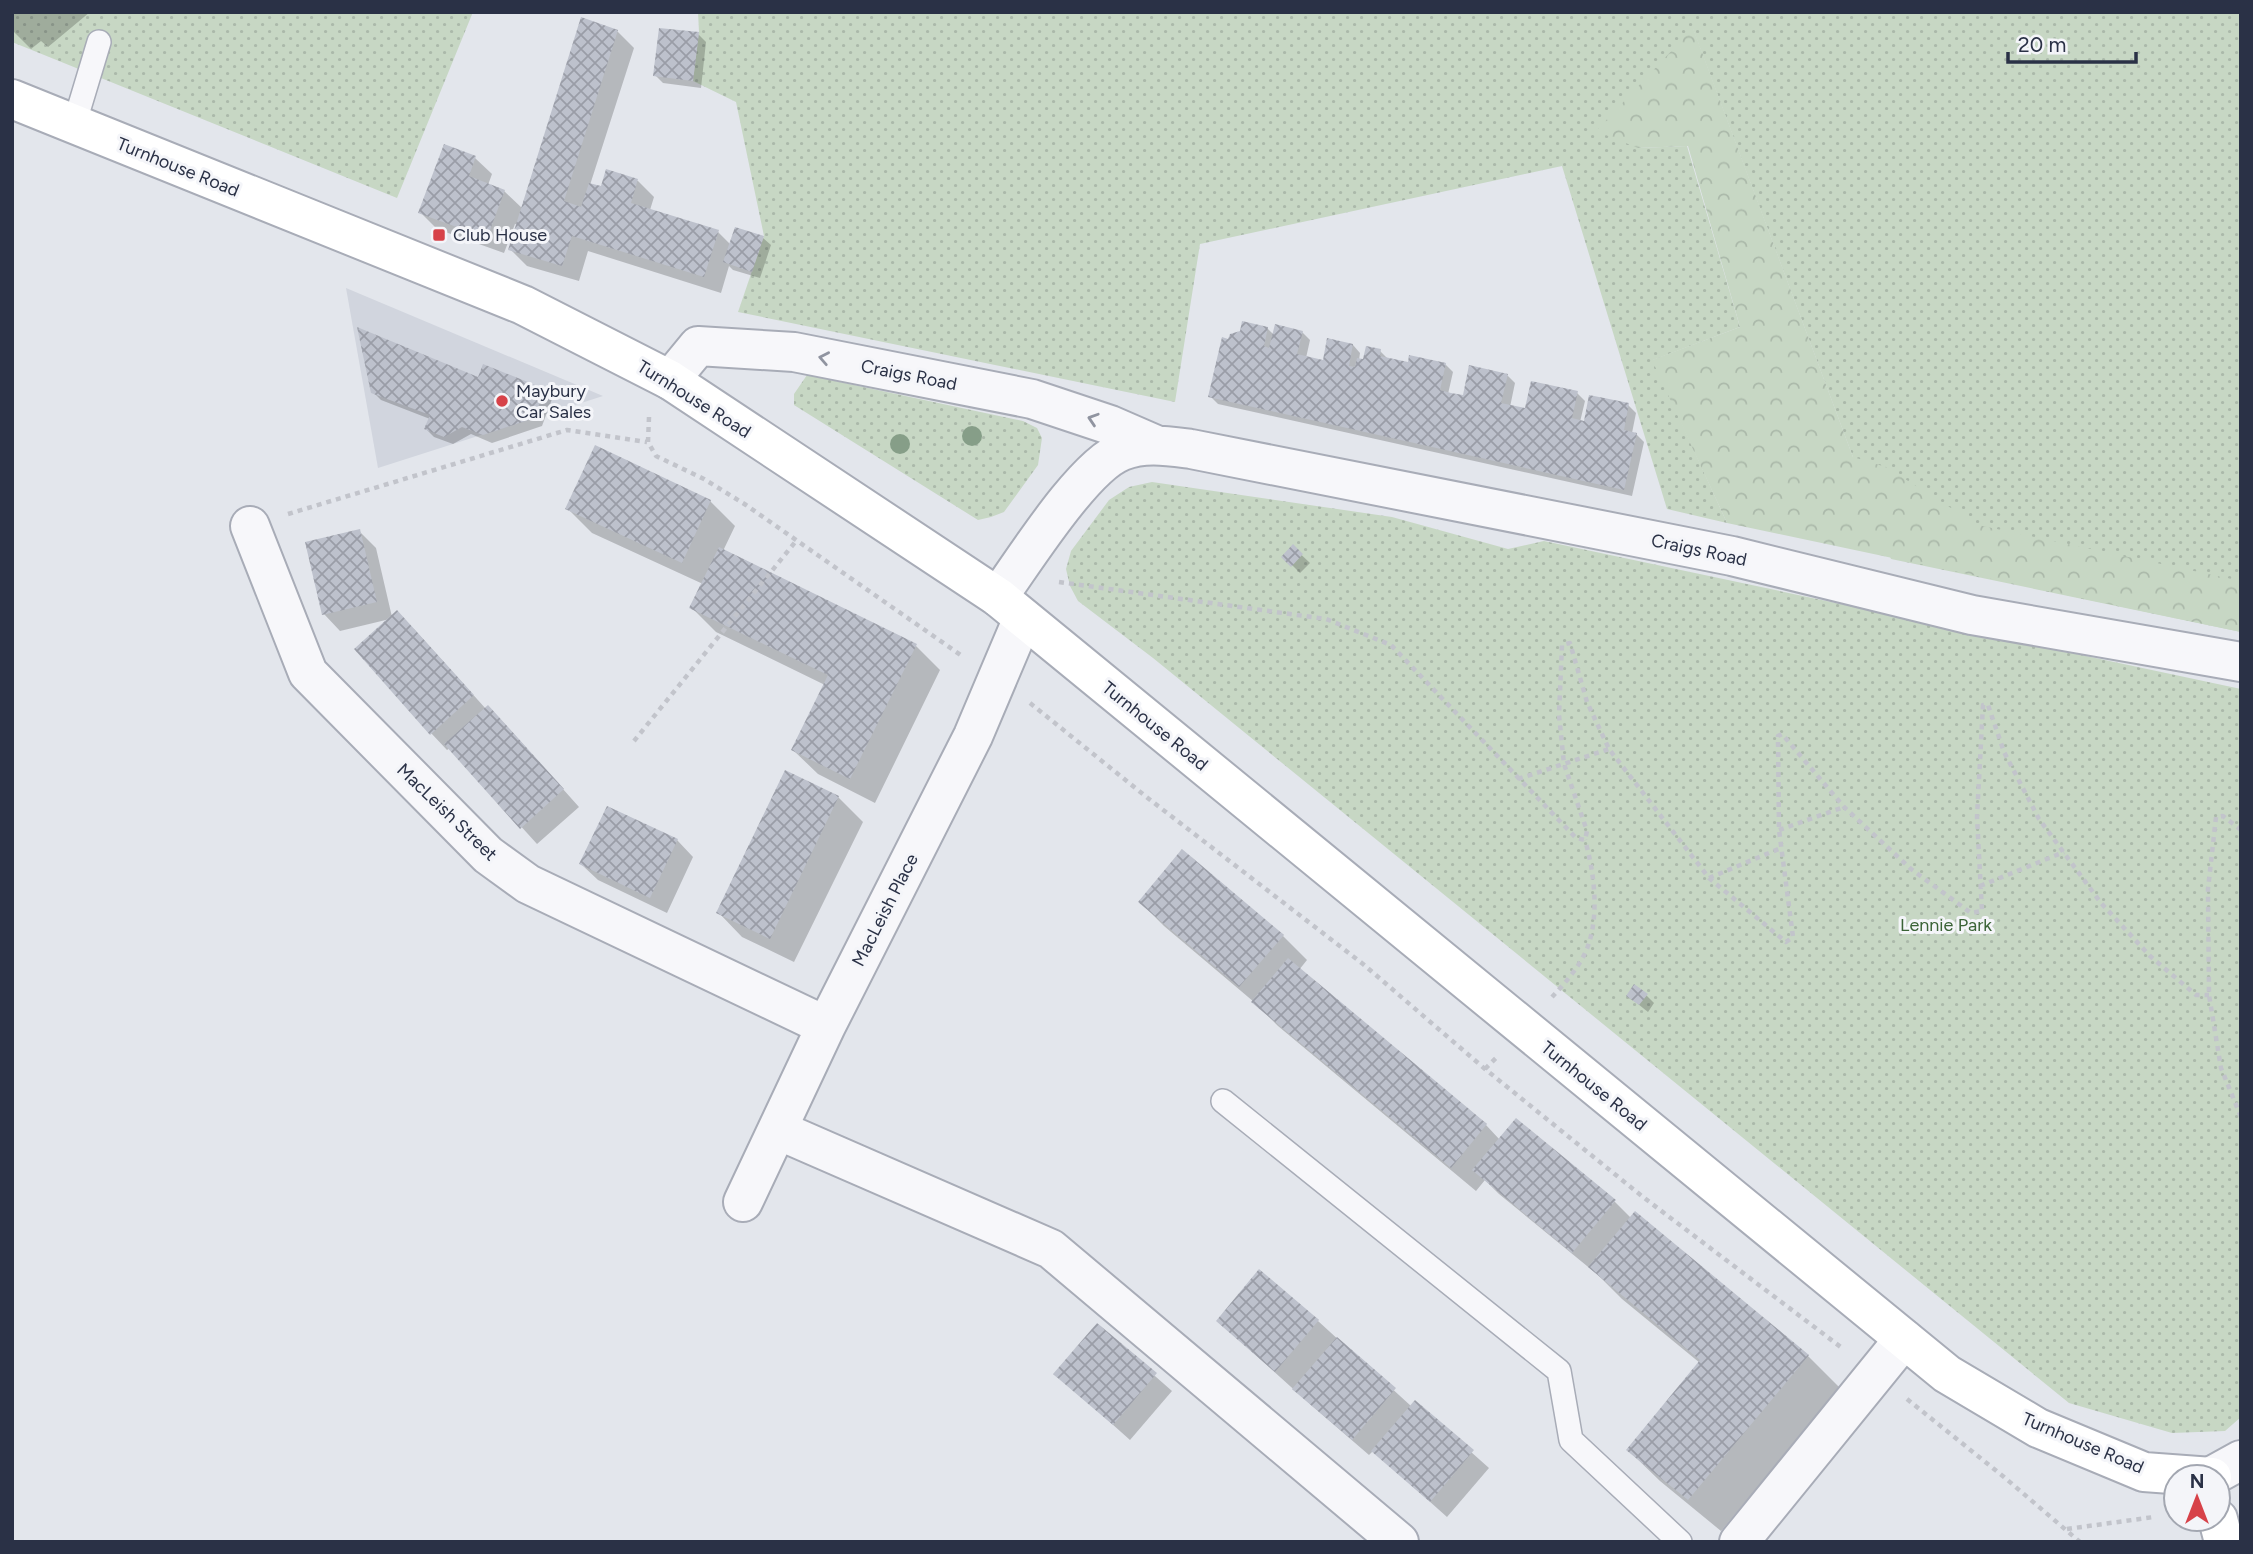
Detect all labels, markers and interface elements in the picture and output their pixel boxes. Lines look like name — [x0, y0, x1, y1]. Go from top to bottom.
scale bar — [2008, 21, 2136, 65]
text: 20 m — [2018, 32, 2066, 57]
street label: Turnhouse Road — [114, 132, 242, 202]
place label: Club House — [453, 224, 547, 246]
marker: Club House — [431, 227, 447, 243]
one-way arrow — [818, 351, 829, 366]
street label: Turnhouse Road — [633, 355, 755, 443]
street label: Craigs Road — [859, 355, 959, 395]
place label: Maybury Car Sales — [516, 380, 591, 423]
marker: Maybury Car Sales — [494, 393, 510, 409]
one-way arrow — [1087, 413, 1099, 427]
street label: Craigs Road — [1649, 529, 1749, 571]
street label: Turnhouse Road — [1098, 677, 1212, 775]
street label: MacLeish Street — [392, 759, 502, 865]
street label: MacLeish Place — [847, 850, 923, 970]
park label: Lennie Park — [1900, 914, 1992, 936]
street label: Turnhouse Road — [1537, 1037, 1651, 1135]
street label: Turnhouse Road — [2019, 1407, 2147, 1479]
north arrow — [2162, 1463, 2232, 1533]
text: N — [2190, 1470, 2204, 1493]

